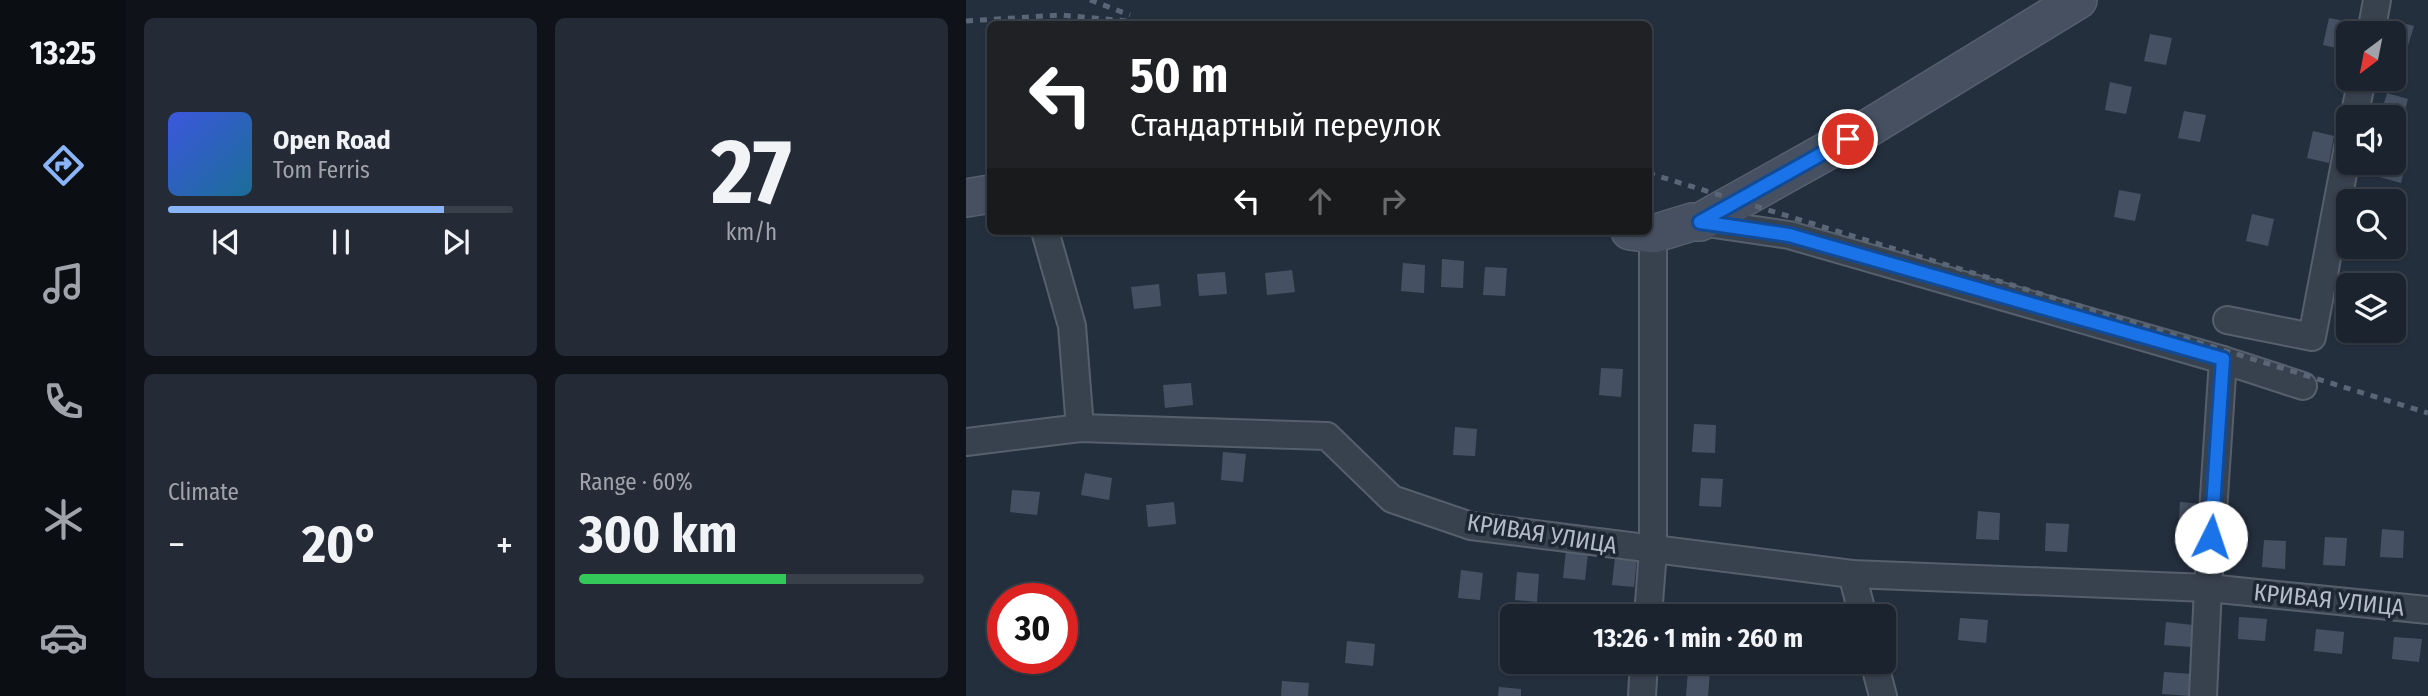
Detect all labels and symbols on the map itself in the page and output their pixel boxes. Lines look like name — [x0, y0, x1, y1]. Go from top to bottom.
north arrow — [2336, 21, 2406, 91]
pin — [1818, 109, 1878, 169]
position arrow — [2174, 500, 2248, 574]
street label: КРИВАЯ УЛИЦА — [1465, 508, 1619, 560]
street label: КРИВАЯ УЛИЦА — [2252, 578, 2406, 622]
speed limit sign: 30 — [987, 583, 1078, 674]

